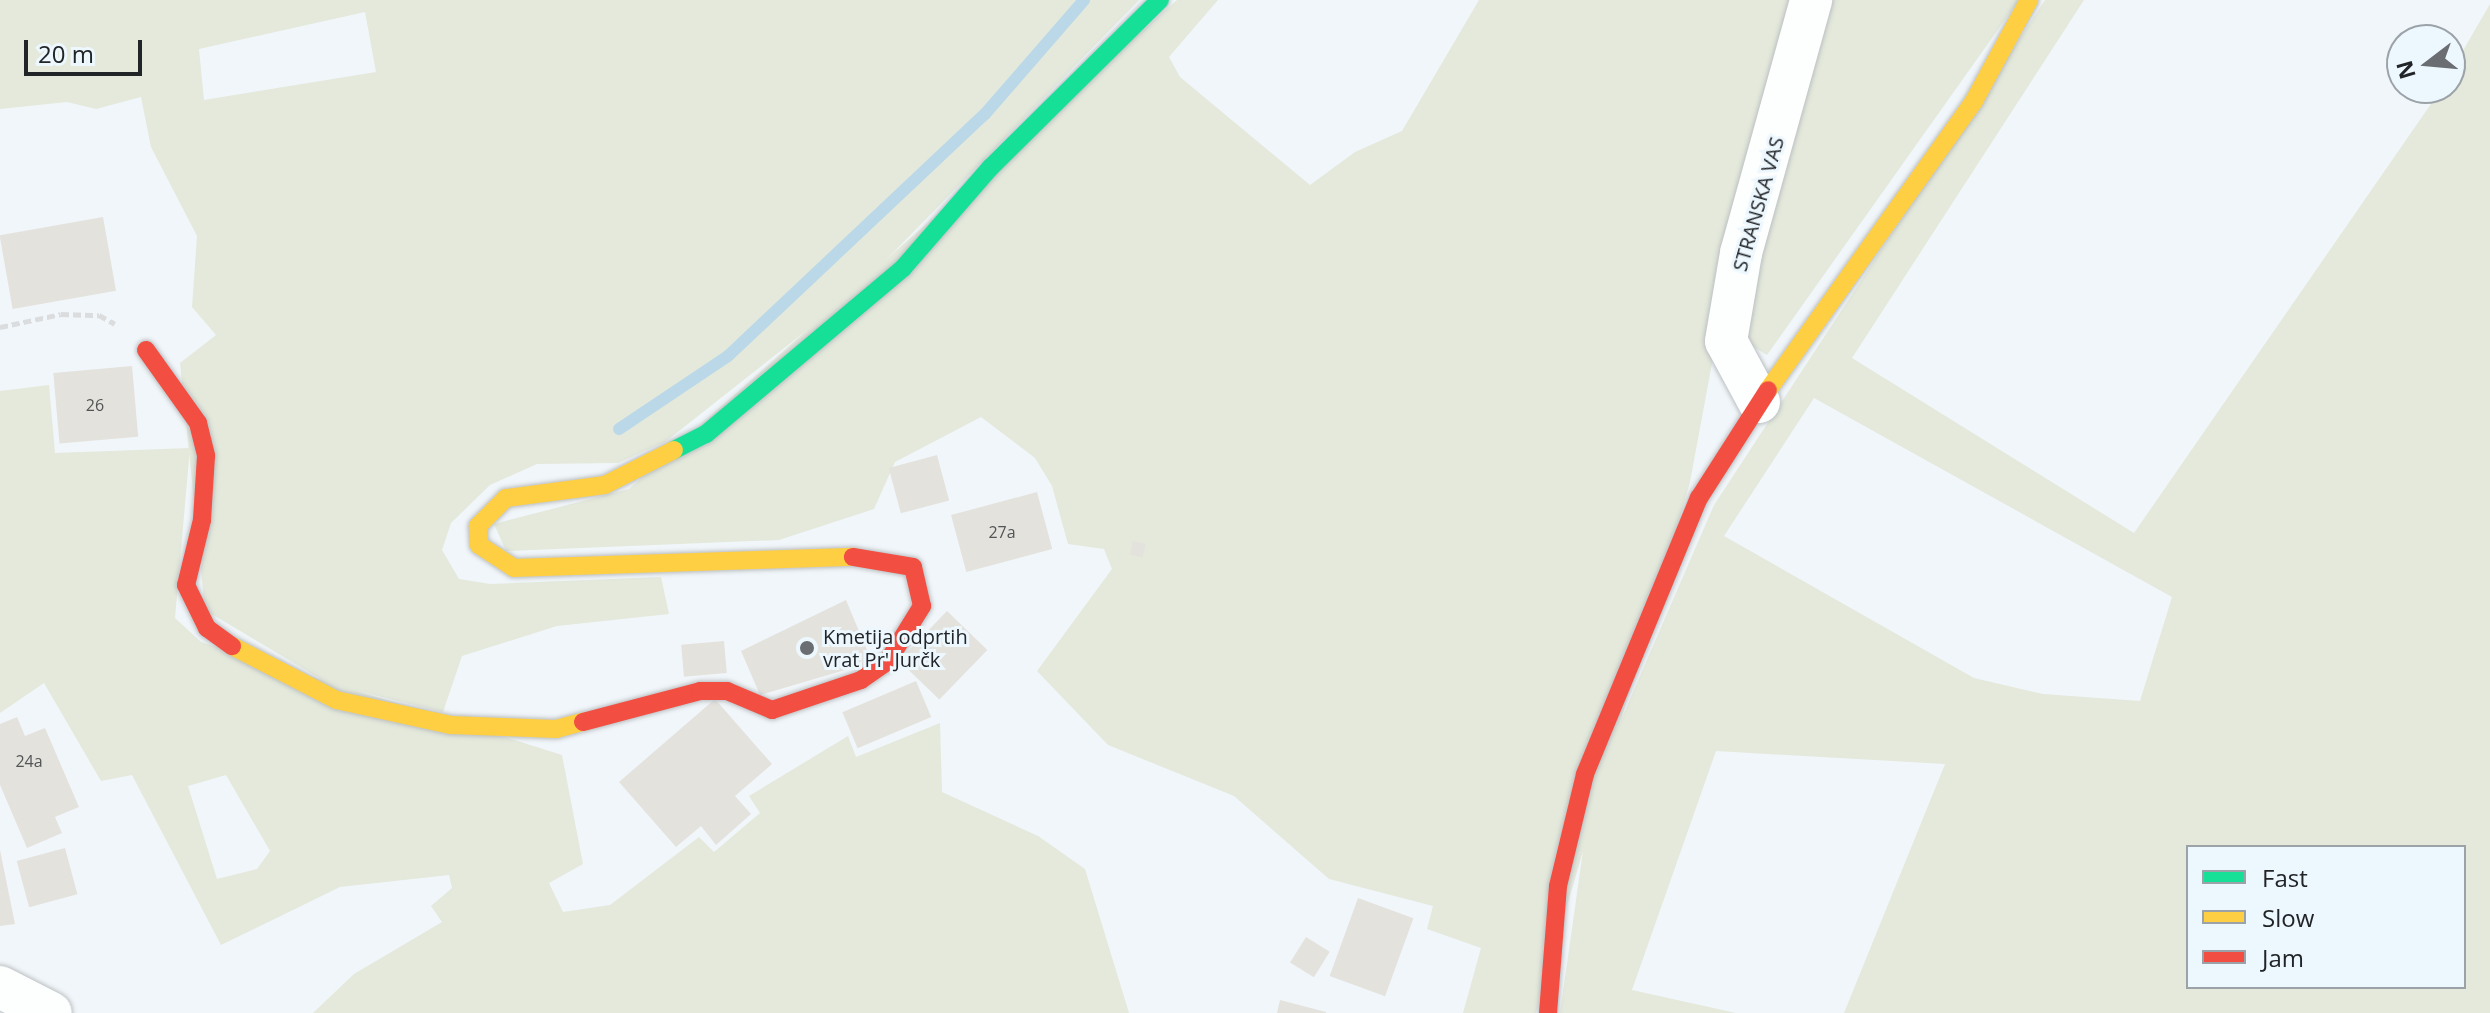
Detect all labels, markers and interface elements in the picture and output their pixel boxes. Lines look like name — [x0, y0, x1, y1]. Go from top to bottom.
scale bar — [28, 24, 146, 74]
north arrow — [2386, 24, 2466, 104]
text: 20 m — [38, 37, 94, 70]
text: N — [2388, 57, 2422, 83]
street label: STRANSKA VAS — [1727, 134, 1789, 274]
house number: 26 — [86, 395, 104, 415]
house number: 27a — [988, 522, 1016, 542]
place label: Kmetija odprtih vrat Pr' Jurčk — [823, 624, 968, 671]
marker: Kmetija odprtih vrat Pr' Jurčk — [798, 639, 816, 657]
house number: 24a — [15, 751, 43, 771]
legend — [2186, 845, 2466, 989]
text: Fast — [2262, 861, 2308, 894]
text: Slow — [2262, 901, 2314, 934]
text: Jam — [2262, 941, 2304, 974]

